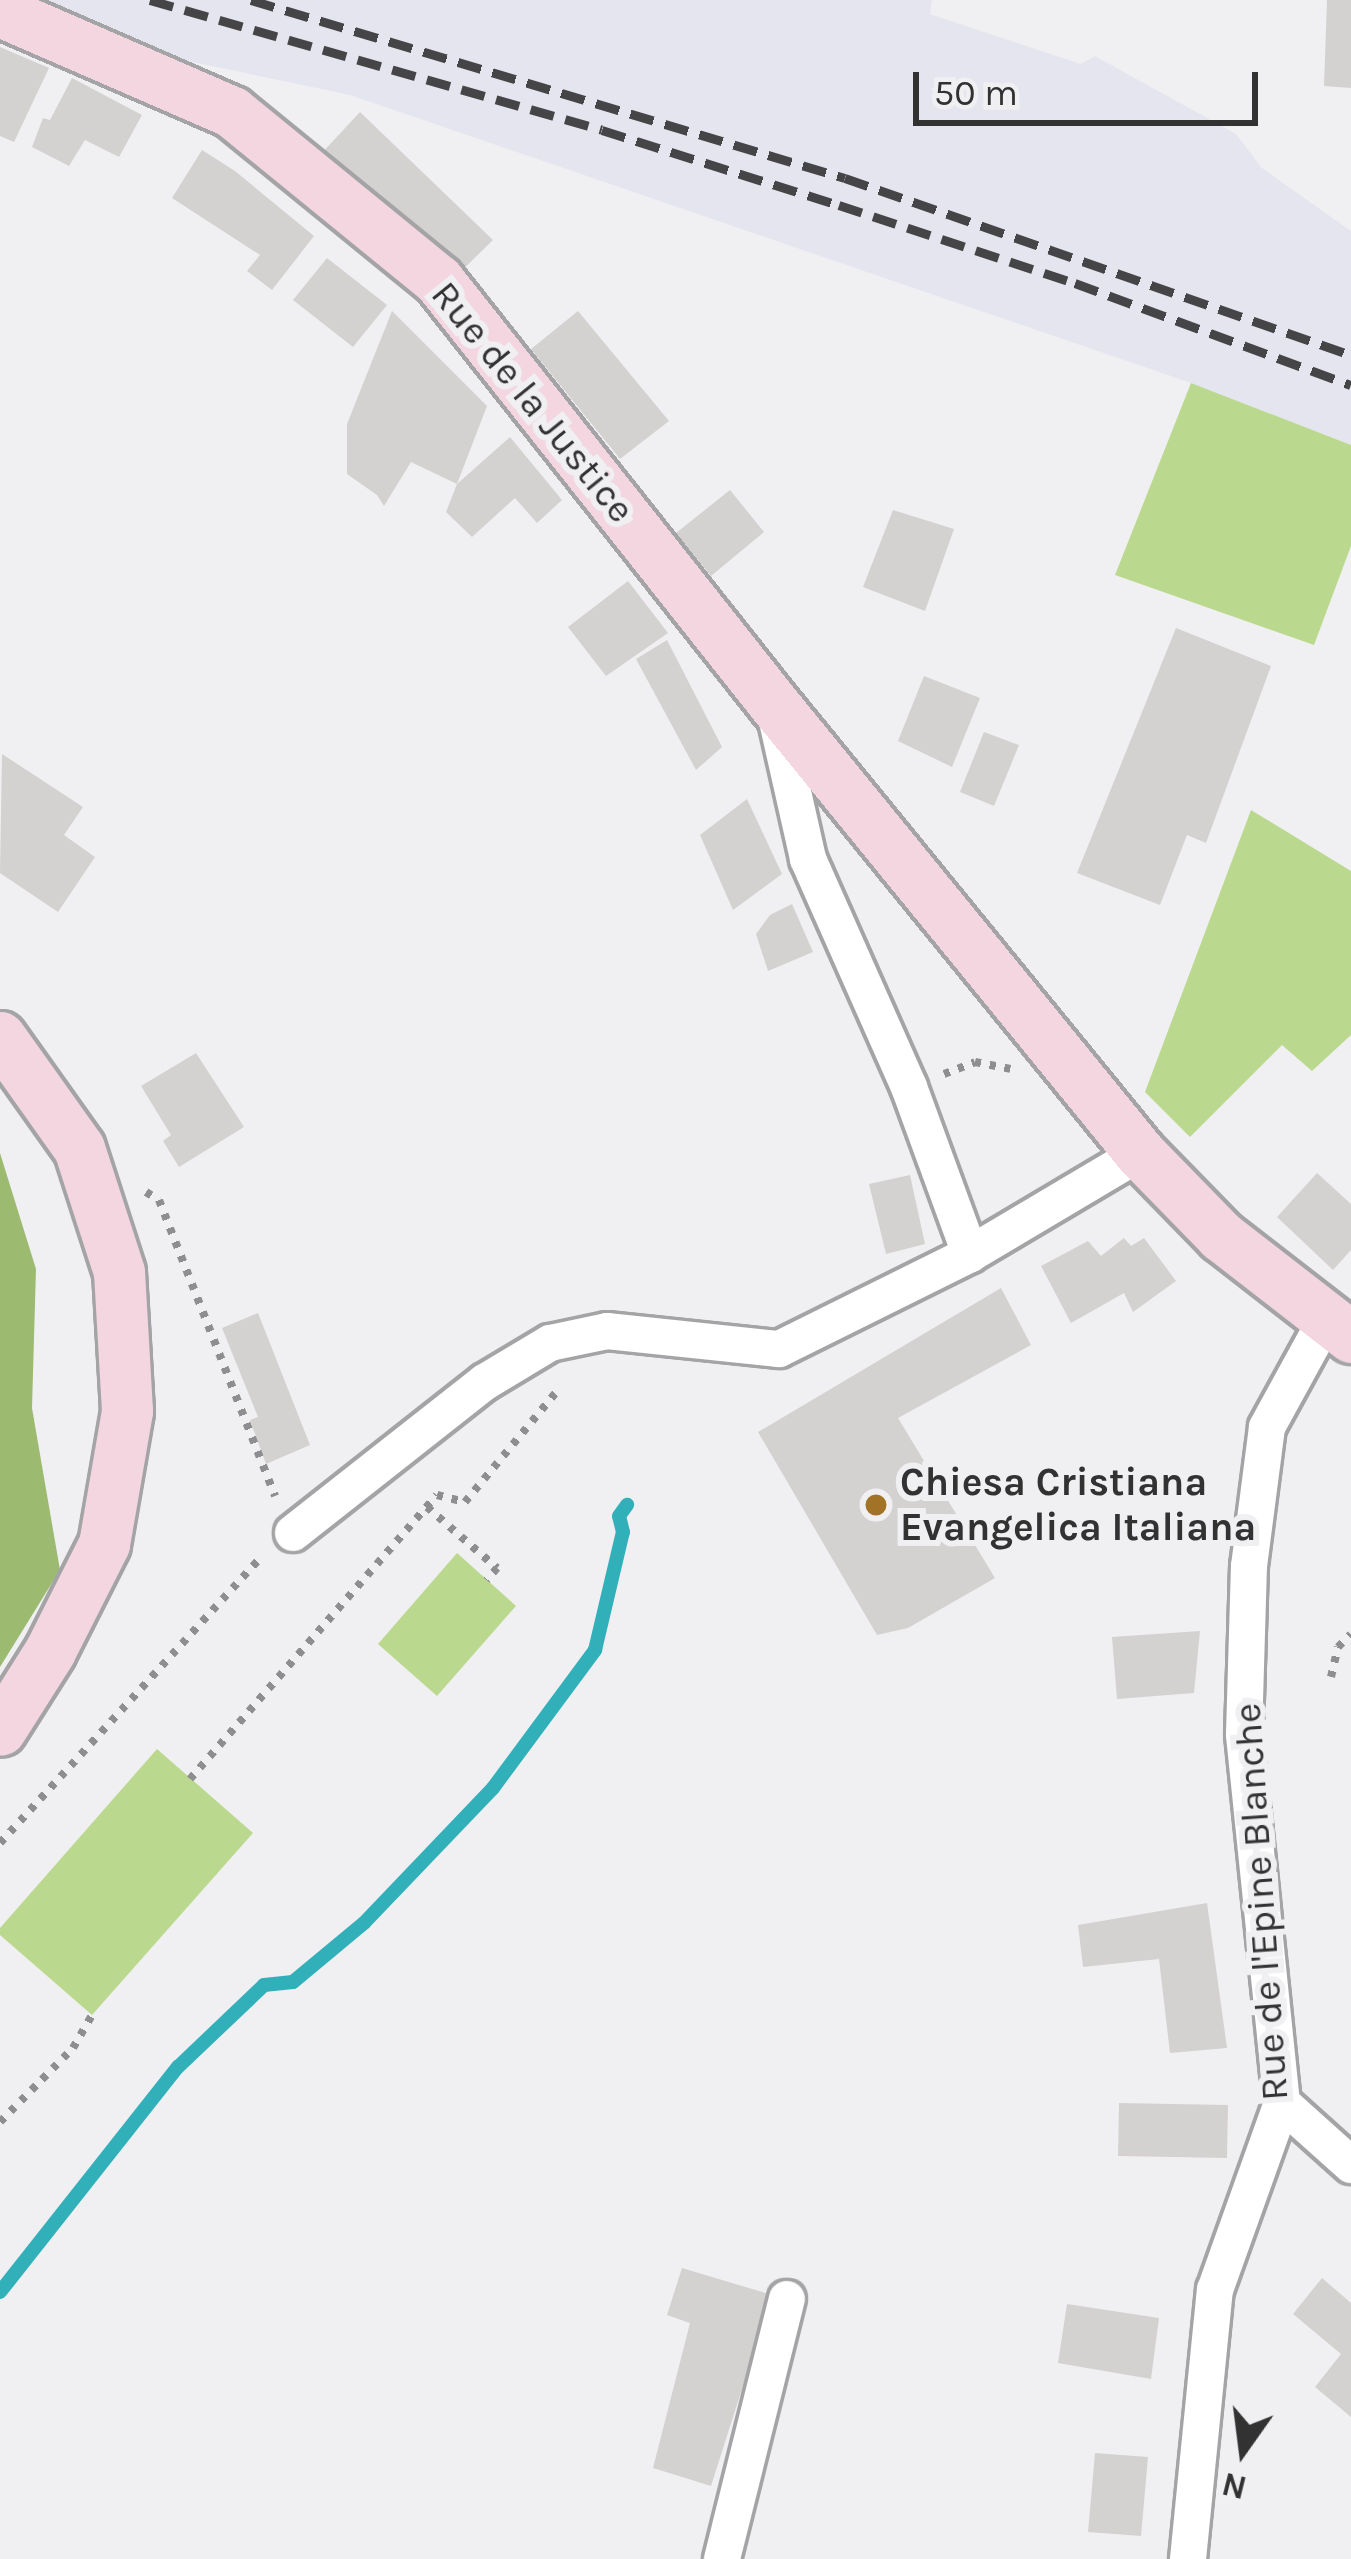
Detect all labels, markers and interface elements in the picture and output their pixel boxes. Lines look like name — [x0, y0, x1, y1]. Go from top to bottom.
scale bar — [919, 48, 1264, 122]
text: 50 m — [934, 72, 1018, 114]
street label: Rue de la Justice — [421, 272, 645, 532]
place label: Chiesa Cristiana Evangelica Italiana — [900, 1460, 1256, 1551]
marker: Chiesa Cristiana Evangelica Italiana — [863, 1492, 889, 1518]
street label: Rue de l'Epine Blanche — [1224, 1702, 1298, 2102]
north arrow — [1183, 2391, 1303, 2511]
text: N — [1218, 2465, 1250, 2507]

